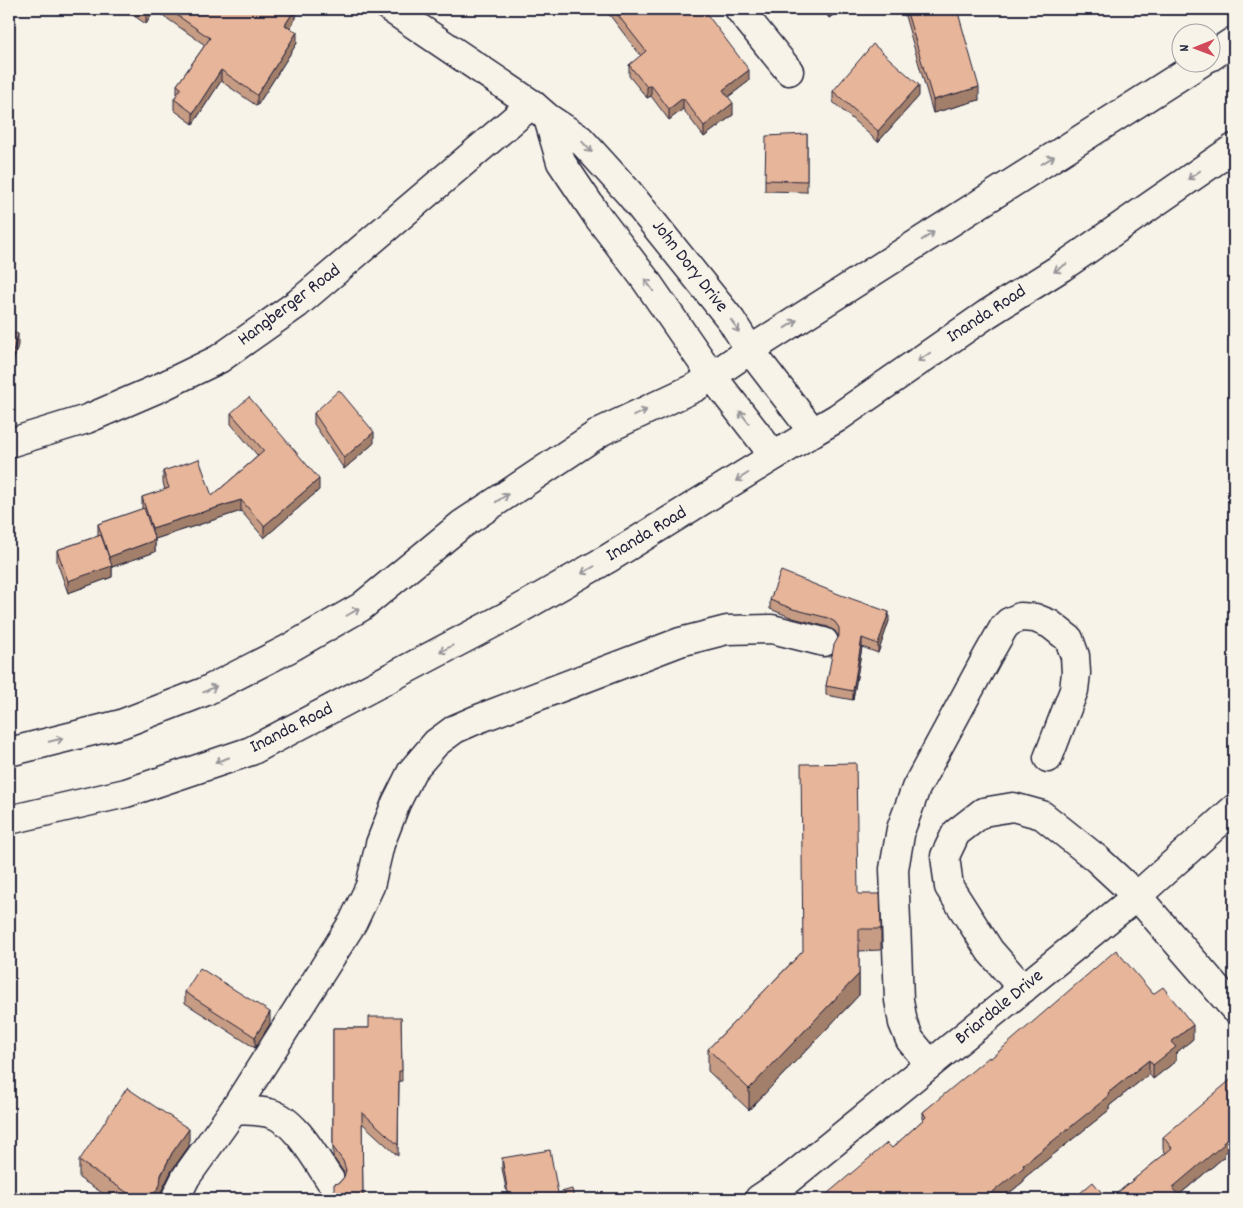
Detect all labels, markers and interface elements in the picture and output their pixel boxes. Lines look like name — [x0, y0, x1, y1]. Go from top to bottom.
north arrow — [1170, 22, 1220, 72]
text: N — [1175, 44, 1195, 52]
one-way arrow — [581, 140, 593, 153]
one-way arrow — [1040, 155, 1054, 165]
one-way arrow — [1187, 170, 1201, 181]
street label: John Dory Drive — [644, 215, 734, 319]
one-way arrow — [921, 231, 935, 241]
street label: Hangberger Road — [233, 258, 347, 354]
one-way arrow — [1054, 263, 1068, 273]
one-way arrow — [644, 278, 654, 292]
street label: Inanda Road — [942, 279, 1032, 351]
one-way arrow — [784, 318, 798, 328]
one-way arrow — [729, 319, 740, 333]
one-way arrow — [918, 352, 932, 362]
one-way arrow — [632, 408, 647, 417]
one-way arrow — [739, 410, 749, 424]
one-way arrow — [735, 472, 749, 482]
one-way arrow — [494, 493, 508, 503]
street label: Inanda Road — [601, 500, 693, 570]
one-way arrow — [581, 566, 595, 576]
one-way arrow — [345, 606, 359, 616]
one-way arrow — [438, 644, 453, 654]
one-way arrow — [202, 684, 217, 693]
street label: Inanda Road — [246, 697, 338, 761]
one-way arrow — [48, 735, 64, 744]
one-way arrow — [215, 756, 230, 765]
street label: Briardale Drive — [950, 964, 1050, 1052]

